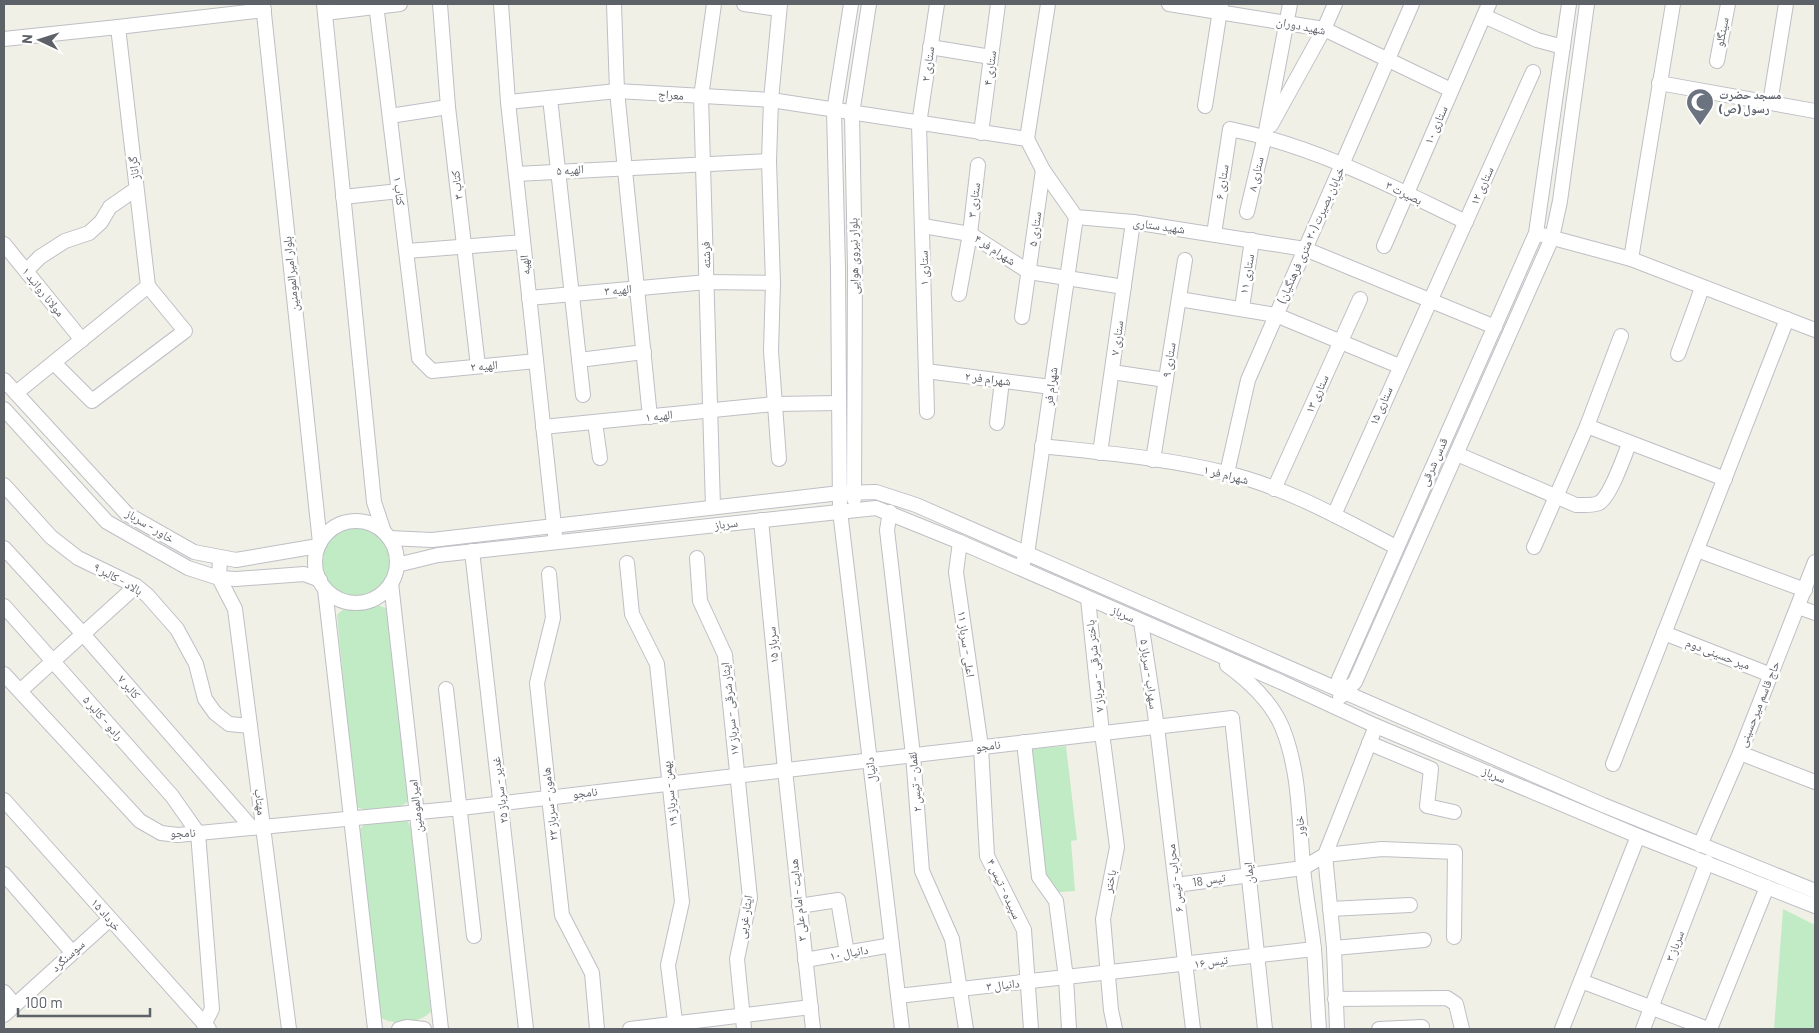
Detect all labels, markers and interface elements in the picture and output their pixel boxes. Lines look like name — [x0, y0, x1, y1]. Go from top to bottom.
street label: شهید دوران — [1275, 13, 1327, 38]
north arrow — [15, 15, 65, 65]
street label: سینگلو — [1711, 16, 1732, 48]
text: N — [18, 34, 35, 44]
street label: ستاری ۲ — [918, 45, 937, 82]
street label: ستاری ۴ — [980, 49, 999, 86]
street label: معراج — [658, 86, 684, 103]
mosque icon: مسجد حضرت رسول (ص) — [1685, 87, 1715, 126]
place label: مسجد حضرت رسول (ص) — [1718, 87, 1782, 117]
street label: ستاری ۱۰ — [1420, 103, 1451, 146]
street label: ستاری ۸ — [1244, 155, 1267, 193]
street label: گراناز — [125, 156, 142, 182]
street label: الهیه ۵ — [556, 161, 584, 178]
street label: ستاری ۶ — [1211, 163, 1232, 200]
street label: خیابان بصیرت (۲۰ متری فرهنگیان) — [1273, 164, 1348, 306]
street label: ستاری ۱۲ — [1466, 164, 1497, 207]
street label: کتاب ۳ — [447, 170, 466, 201]
street label: کتاب ۱ — [390, 175, 409, 206]
street label: بصیرت ۳ — [1383, 177, 1425, 208]
street label: ستاری ۳ — [964, 182, 983, 218]
street label: ستاری ۵ — [1025, 210, 1044, 247]
street label: شهید ستاری — [1132, 214, 1186, 237]
street label: بلوار نیروی هوایی — [845, 218, 862, 294]
street label: شهرام فر ۴ — [971, 231, 1019, 269]
street label: بلوار امیرالمومنین — [279, 236, 302, 312]
street label: فرشته — [698, 241, 712, 269]
street label: ستاری ۱ — [916, 250, 931, 286]
street label: ستاری ۱۱ — [1236, 253, 1257, 295]
street label: الهیه — [516, 254, 533, 276]
street label: مولانا روانبد ۱ — [19, 264, 68, 320]
street label: الهیه ۳ — [604, 281, 632, 298]
street label: ستاری ۷ — [1107, 319, 1126, 356]
street label: ستاری ۹ — [1158, 341, 1179, 378]
street label: الهیه ۲ — [470, 357, 498, 374]
street label: شهرام فر — [1040, 366, 1062, 407]
street label: شهرام فر ۲ — [964, 368, 1012, 390]
street label: ستاری ۱۳ — [1301, 372, 1332, 415]
street label: ستاری ۱۵ — [1365, 384, 1396, 427]
street label: الهیه ۱ — [644, 407, 674, 425]
street label: قدس شرقی — [1416, 435, 1451, 488]
street label: شهرام فر ۱ — [1202, 462, 1250, 488]
street label: خاور - سرباز — [122, 505, 178, 546]
street label: سرباز — [712, 515, 739, 533]
street label: بالاد - کالبر ۹ — [91, 559, 145, 598]
street label: سرباز — [1108, 601, 1137, 626]
street label: اعلی - سرباز ۱۱ — [954, 610, 979, 678]
street label: باختر شرقی - سرباز ۷ — [1082, 619, 1107, 713]
street label: سرباز ۱۵ — [763, 626, 782, 664]
street label: میر حسینی دوم — [1684, 634, 1752, 674]
street label: سهراب - سرباز ۵ — [1137, 638, 1162, 710]
street label: حاج قاسم میرحسینی — [1734, 658, 1784, 750]
street label: ایثار شرقی - سرباز ۱۷ — [717, 661, 742, 756]
street label: کالبر ۷ — [115, 672, 144, 702]
street label: رادو - کالبر ۵ — [80, 692, 127, 744]
street label: نامجو — [974, 737, 1001, 755]
street label: لقمان - تیس ۲ — [904, 751, 925, 813]
street label: غدیر - سرباز ۲۵ — [488, 756, 511, 824]
street label: دانیال — [861, 756, 880, 784]
street label: بهمن - سرباز ۱۹ — [659, 760, 681, 828]
street label: سرباز — [1479, 763, 1508, 786]
street label: هامون - سرباز ۲۳ — [538, 767, 561, 841]
street label: امیرالمومنین — [405, 778, 426, 834]
street label: نامجو — [571, 784, 598, 802]
street label: مهتاب — [251, 788, 270, 816]
street label: خاور — [1291, 815, 1307, 838]
street label: نامجو — [170, 825, 196, 840]
street label: محراب - تیس ۶ — [1163, 843, 1186, 913]
street label: سپیده - تیس ۴ — [984, 856, 1025, 922]
street label: هدایت - امام علی ۳ — [786, 858, 810, 942]
street label: ایمان — [1240, 861, 1257, 885]
street label: باختر — [1100, 868, 1120, 895]
street label: تیس 18 — [1191, 869, 1227, 890]
street label: ایثار غربی — [734, 894, 756, 940]
street label: ۱۵ خرداد — [89, 895, 125, 934]
street label: سرباز ۳ — [1662, 928, 1688, 963]
street label: سوسنگرد — [48, 937, 87, 974]
street label: دانیال ۱۰ — [828, 942, 869, 963]
street label: تیس ۱۶ — [1193, 952, 1229, 971]
street label: دانیال ۳ — [986, 975, 1020, 994]
scale bar — [18, 986, 150, 1018]
text: 100 m — [25, 993, 63, 1011]

